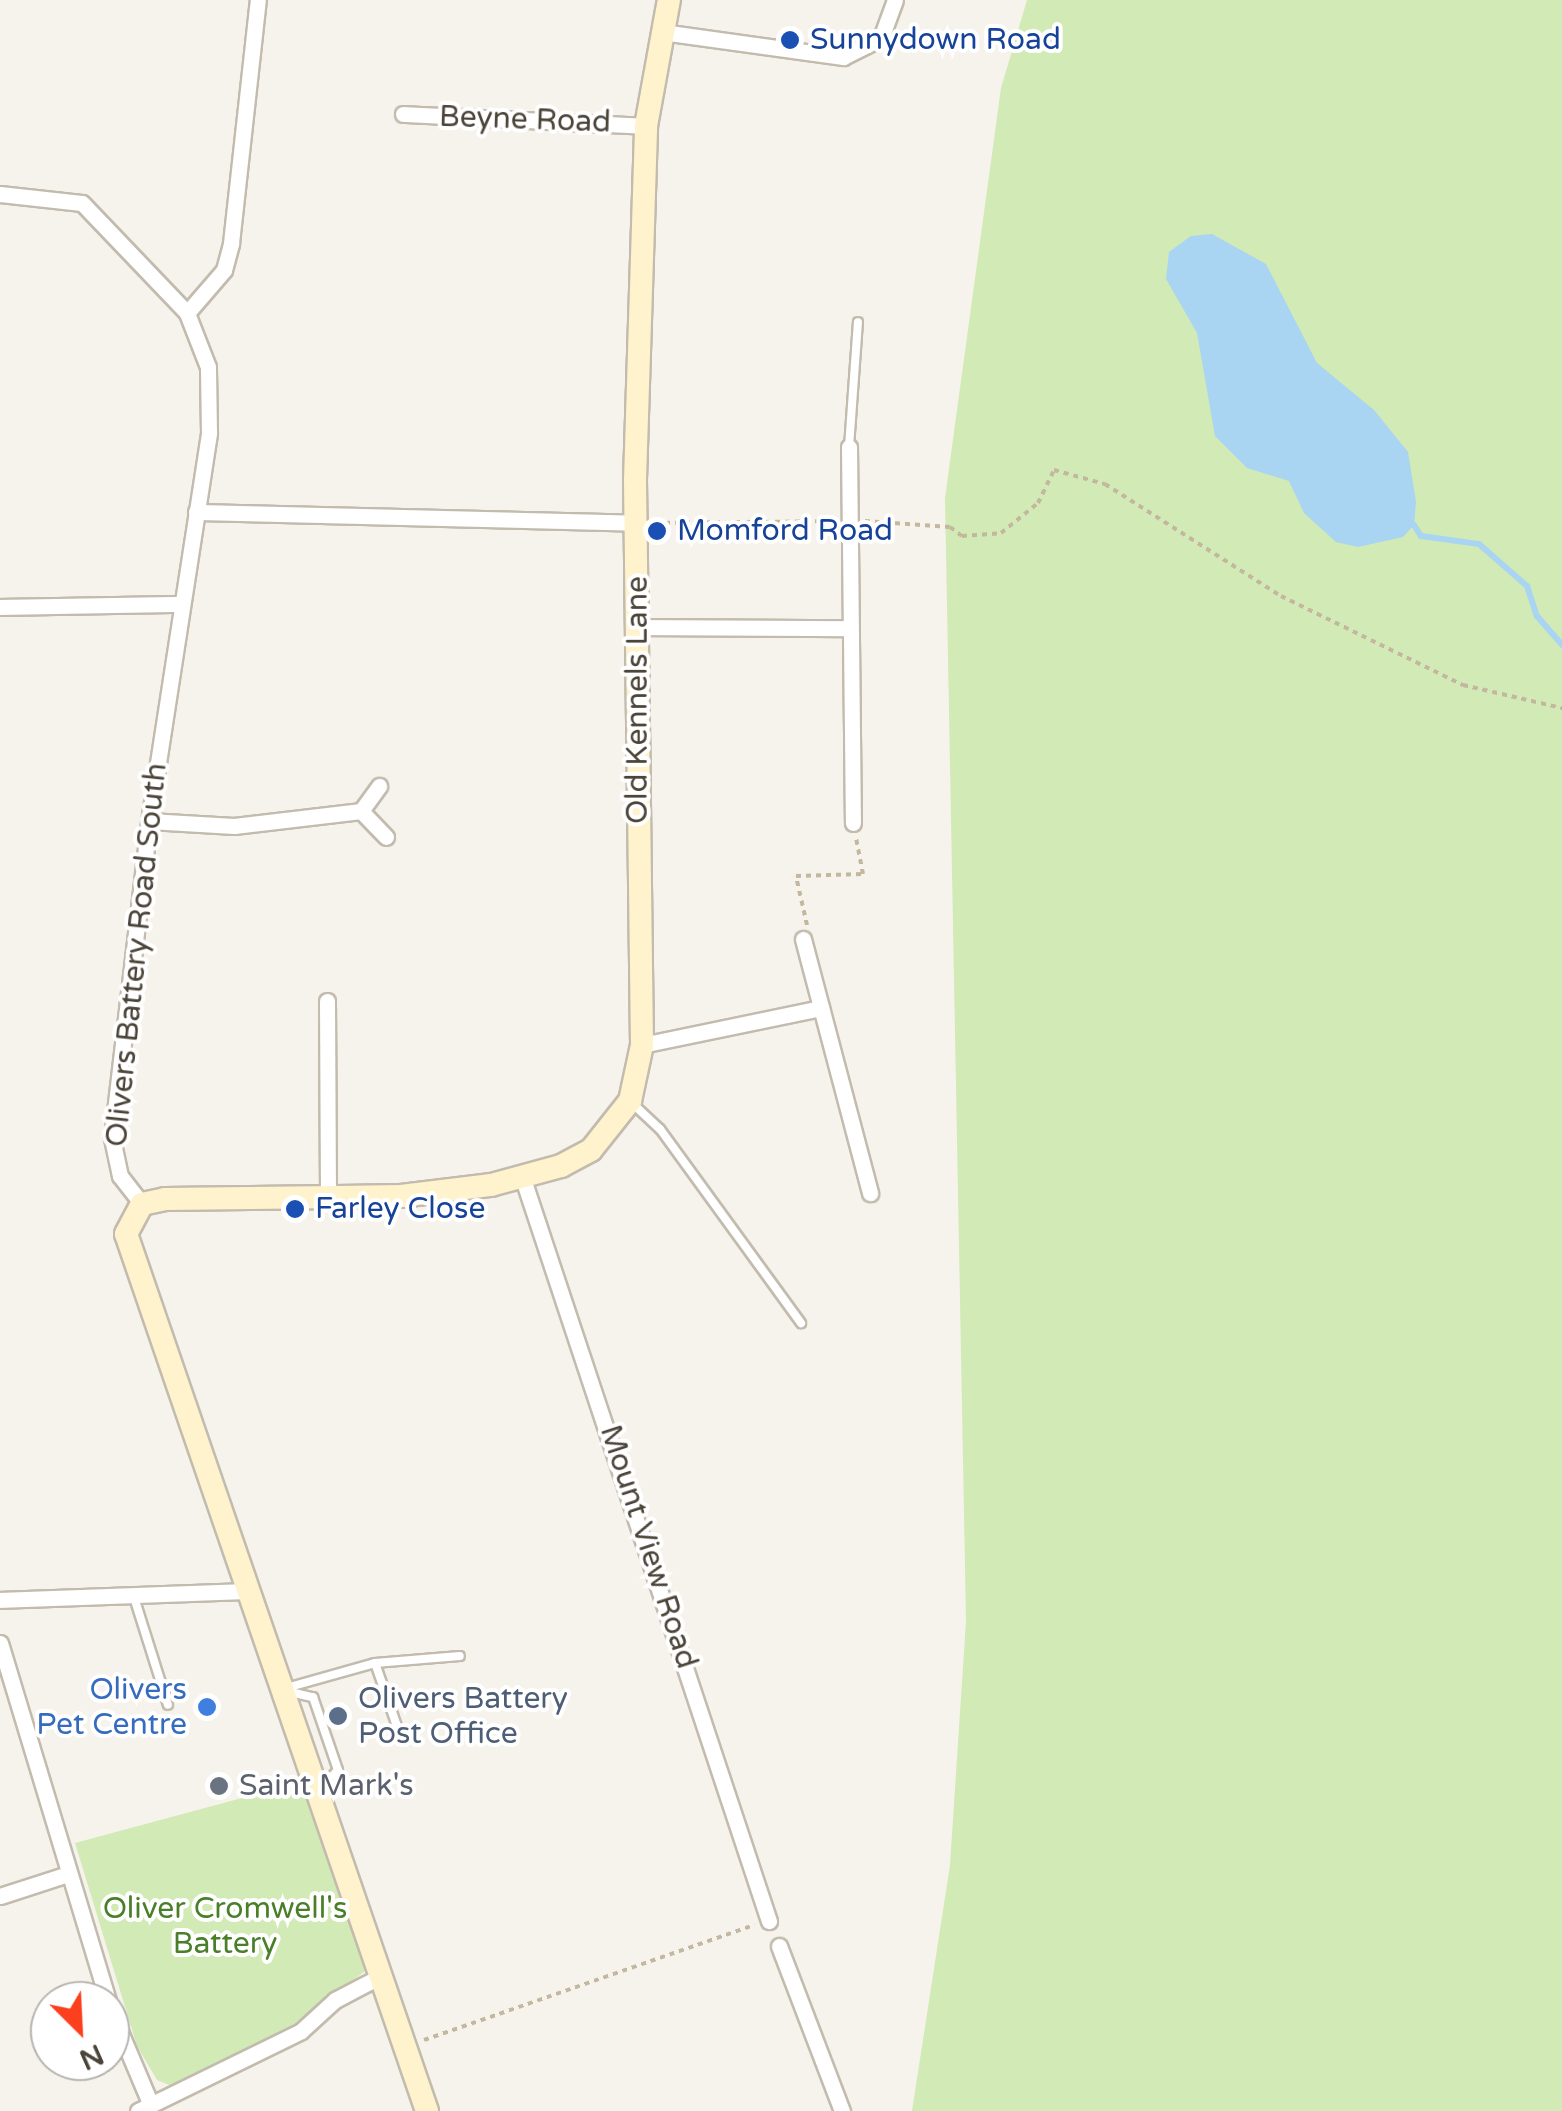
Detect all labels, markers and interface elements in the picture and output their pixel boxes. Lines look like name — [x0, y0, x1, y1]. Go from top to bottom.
place label: Sunnydown Road — [810, 22, 1061, 58]
marker: Sunnydown Road — [779, 29, 801, 51]
street label: Beyne Road — [438, 99, 612, 141]
place label: Momford Road — [677, 513, 893, 549]
marker: Momford Road — [646, 520, 668, 542]
street label: Old Kennels Lane — [620, 576, 656, 824]
street label: Olivers Battery Road South — [99, 761, 175, 1149]
place label: Farley Close — [315, 1191, 485, 1227]
marker: Farley Close — [284, 1198, 306, 1220]
street label: Mount View Road — [592, 1421, 704, 1673]
place label: Olivers Pet Centre — [36, 1672, 187, 1742]
place label: Olivers Battery Post Office — [358, 1681, 568, 1752]
marker: Olivers Pet Centre — [196, 1696, 218, 1718]
marker: Olivers Battery Post Office — [327, 1705, 349, 1727]
place label: Saint Mark's — [239, 1768, 414, 1804]
marker: Saint Mark's — [208, 1775, 230, 1797]
park label: Oliver Cromwell's Battery — [103, 1891, 347, 1962]
north arrow — [30, 1981, 130, 2081]
text: N — [74, 2036, 109, 2077]

